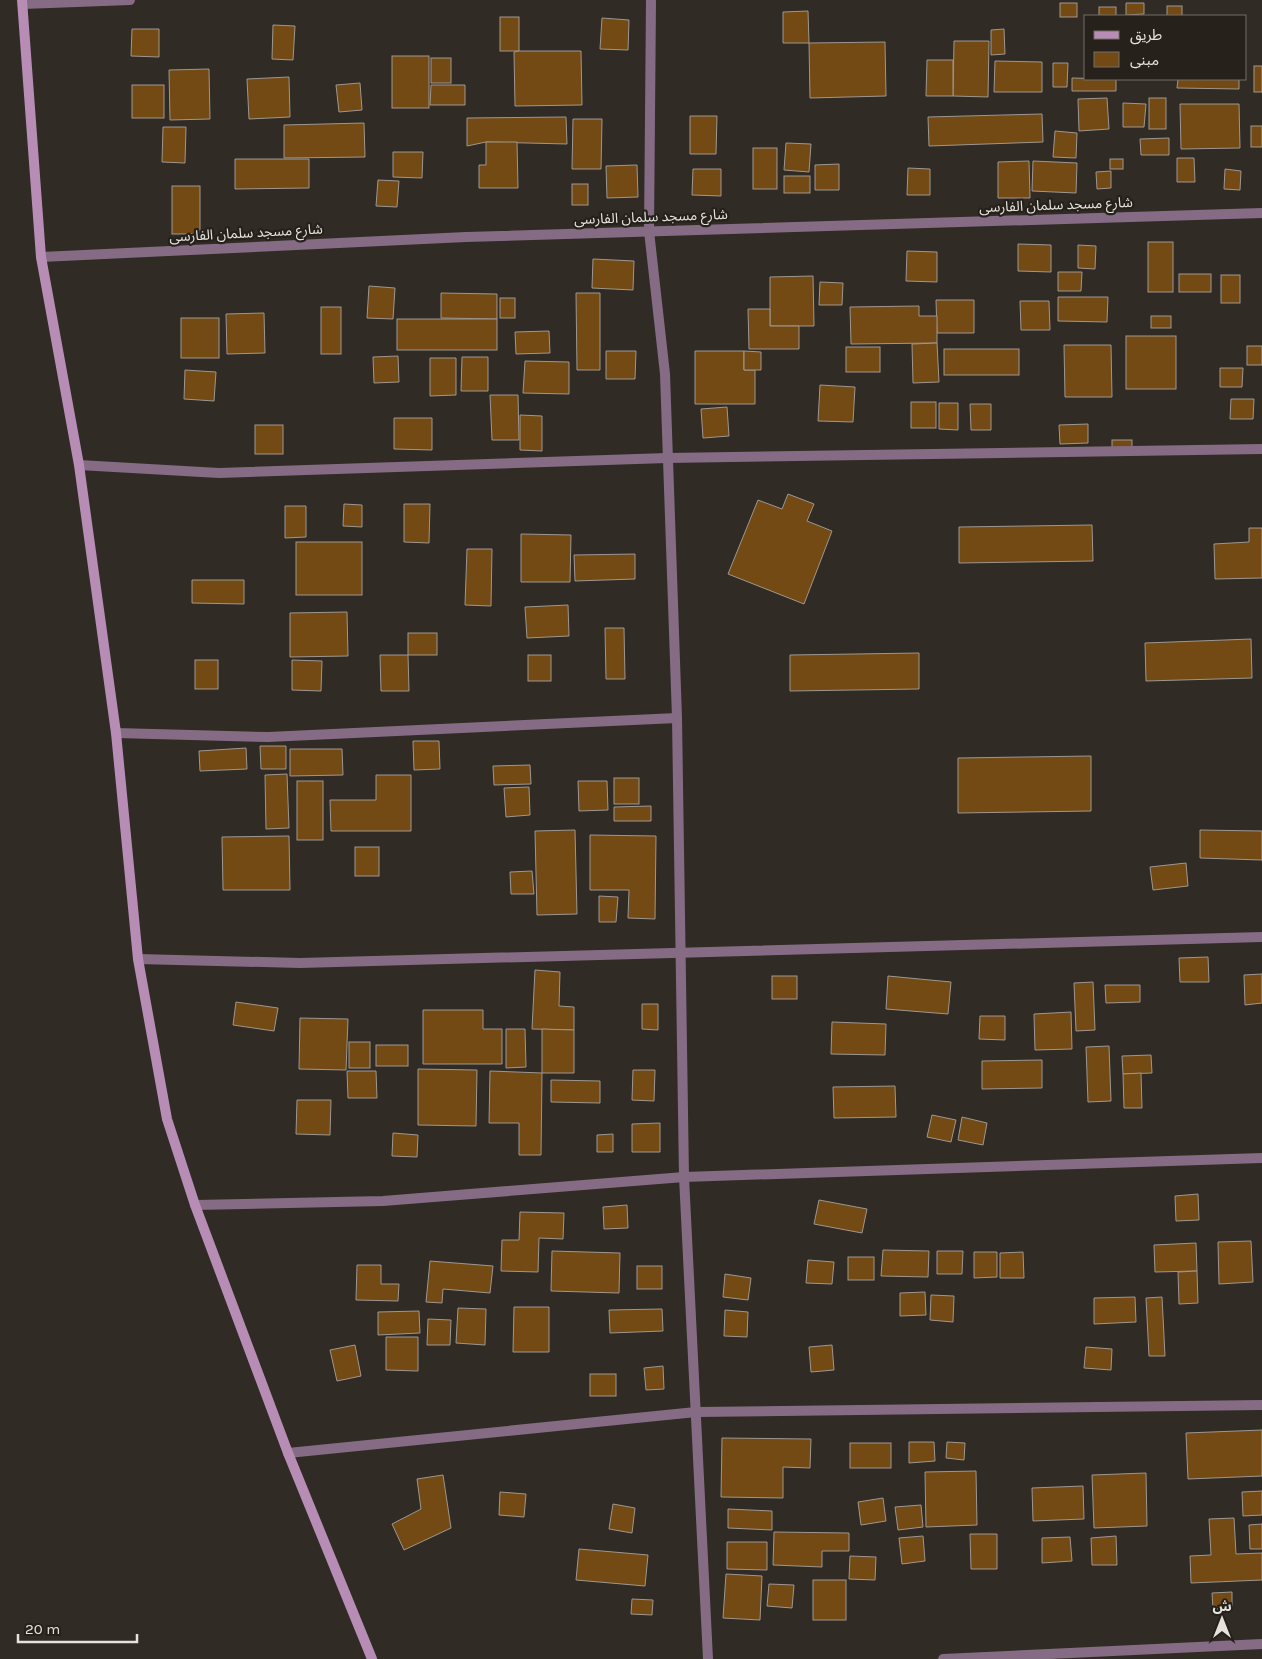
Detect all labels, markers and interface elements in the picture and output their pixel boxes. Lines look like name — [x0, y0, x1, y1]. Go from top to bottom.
legend — [1084, 15, 1247, 80]
text: طريق — [1130, 26, 1162, 45]
text: مبنى — [1130, 51, 1159, 69]
street label: شارع مسجد سلمان الفارسى — [979, 194, 1133, 218]
street label: شارع مسجد سلمان الفارسى — [574, 206, 728, 230]
street label: شارع مسجد سلمان الفارسى — [169, 220, 323, 248]
north arrow — [1197, 1594, 1247, 1644]
text: ش — [1212, 1598, 1232, 1615]
scale bar — [18, 1612, 136, 1644]
text: 20 m — [25, 1620, 60, 1638]

